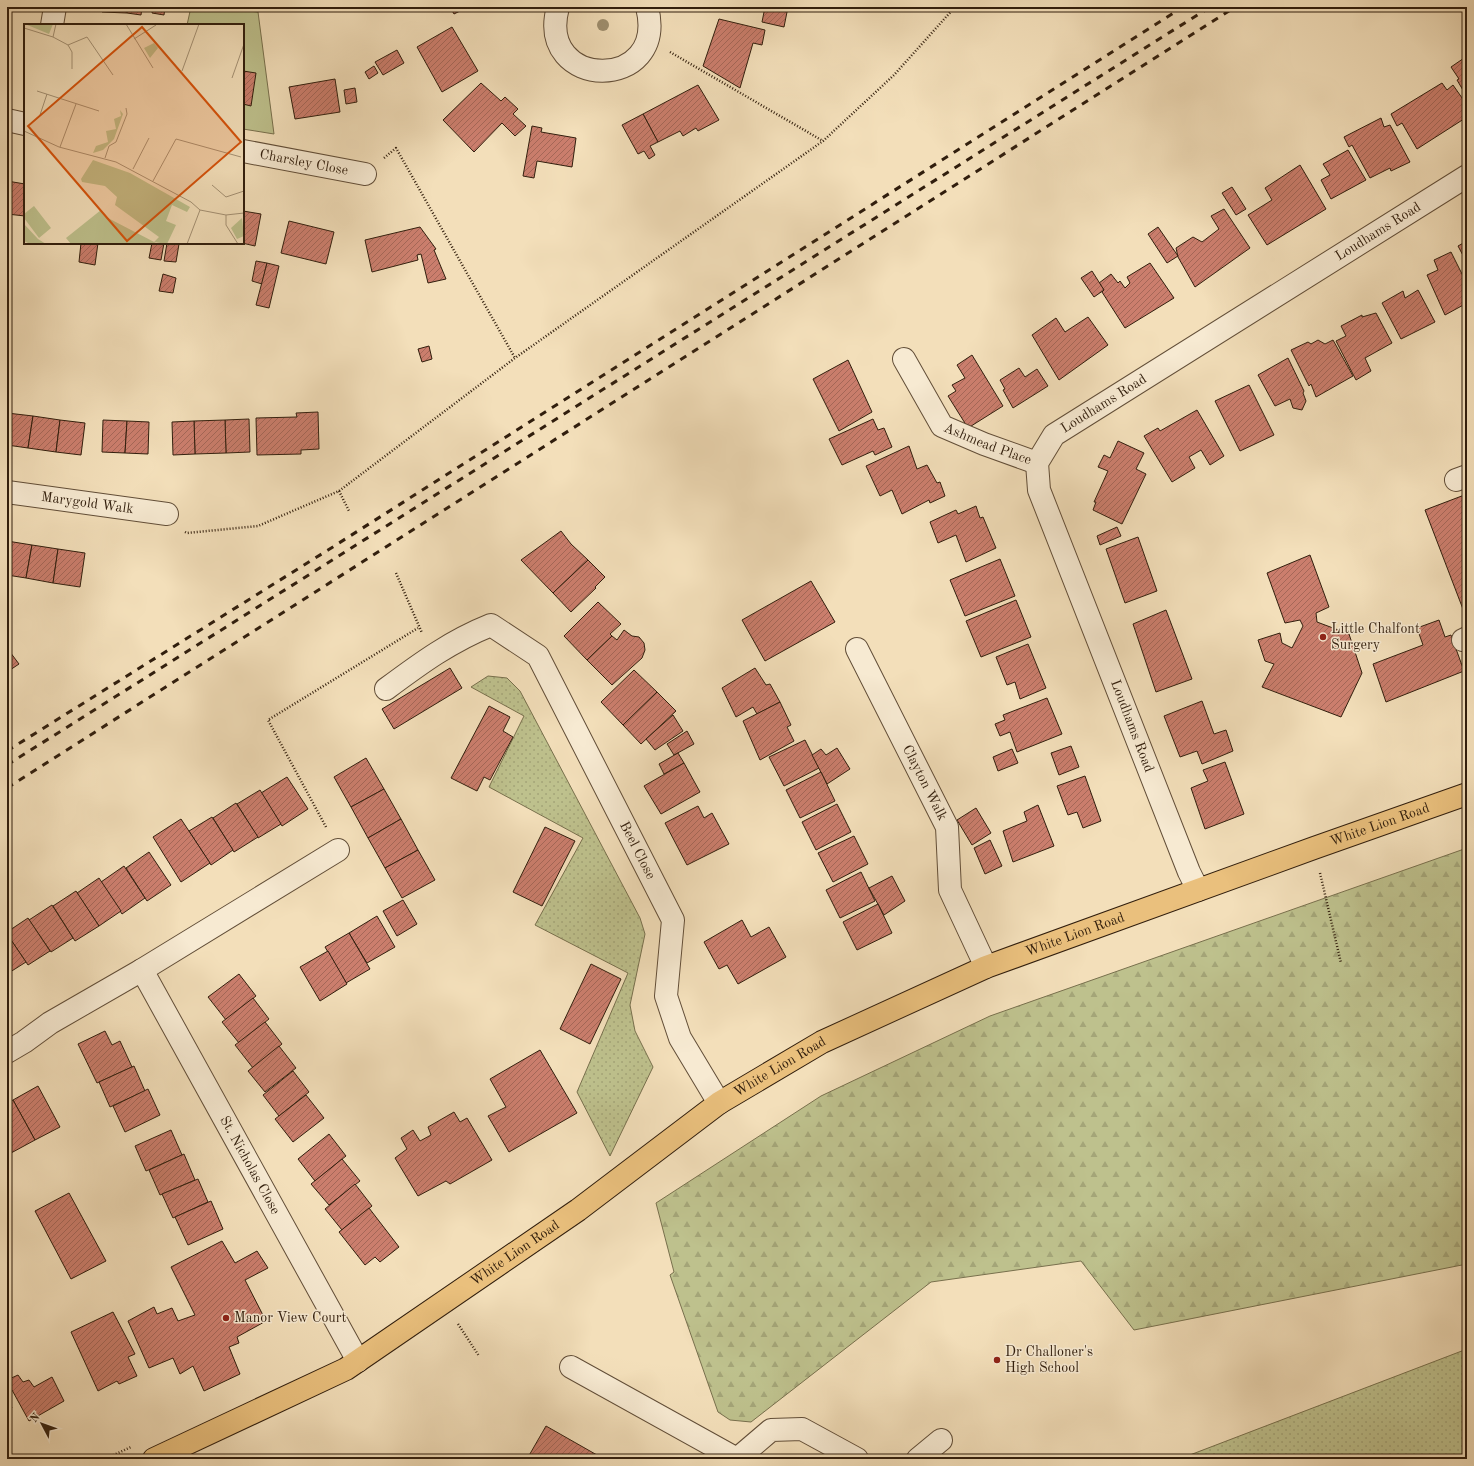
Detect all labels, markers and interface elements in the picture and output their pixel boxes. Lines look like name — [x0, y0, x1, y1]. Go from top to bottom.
inset map — [24, 24, 244, 244]
street label: Charsley Close — [258, 147, 349, 178]
street label: Loudhams Road — [1333, 200, 1423, 264]
street label: Loudhams Road — [1058, 372, 1149, 436]
street label: Ashmead Place — [942, 421, 1033, 467]
street label: Marygold Walk — [40, 490, 134, 516]
place label: Little Chalfont Surgery — [1331, 622, 1420, 652]
marker: Little Chalfont Surgery — [1318, 632, 1328, 642]
street label: Loudhams Road — [1108, 678, 1156, 774]
street label: Clayton Walk — [900, 743, 950, 823]
street label: White Lion Road — [1328, 801, 1431, 849]
street label: Beel Close — [617, 819, 658, 882]
street label: White Lion Road — [1023, 910, 1126, 959]
street label: White Lion Road — [731, 1034, 828, 1100]
street label: St. Nicholas Close — [217, 1114, 283, 1217]
street label: White Lion Road — [468, 1218, 562, 1288]
place label: Manor View Court — [234, 1311, 347, 1325]
marker: Manor View Court — [221, 1313, 231, 1323]
place label: Dr Challoner's High School — [1005, 1345, 1093, 1375]
marker: Dr Challoner's High School — [992, 1355, 1002, 1365]
north arrow — [22, 1404, 62, 1444]
text: N — [29, 1411, 43, 1425]

